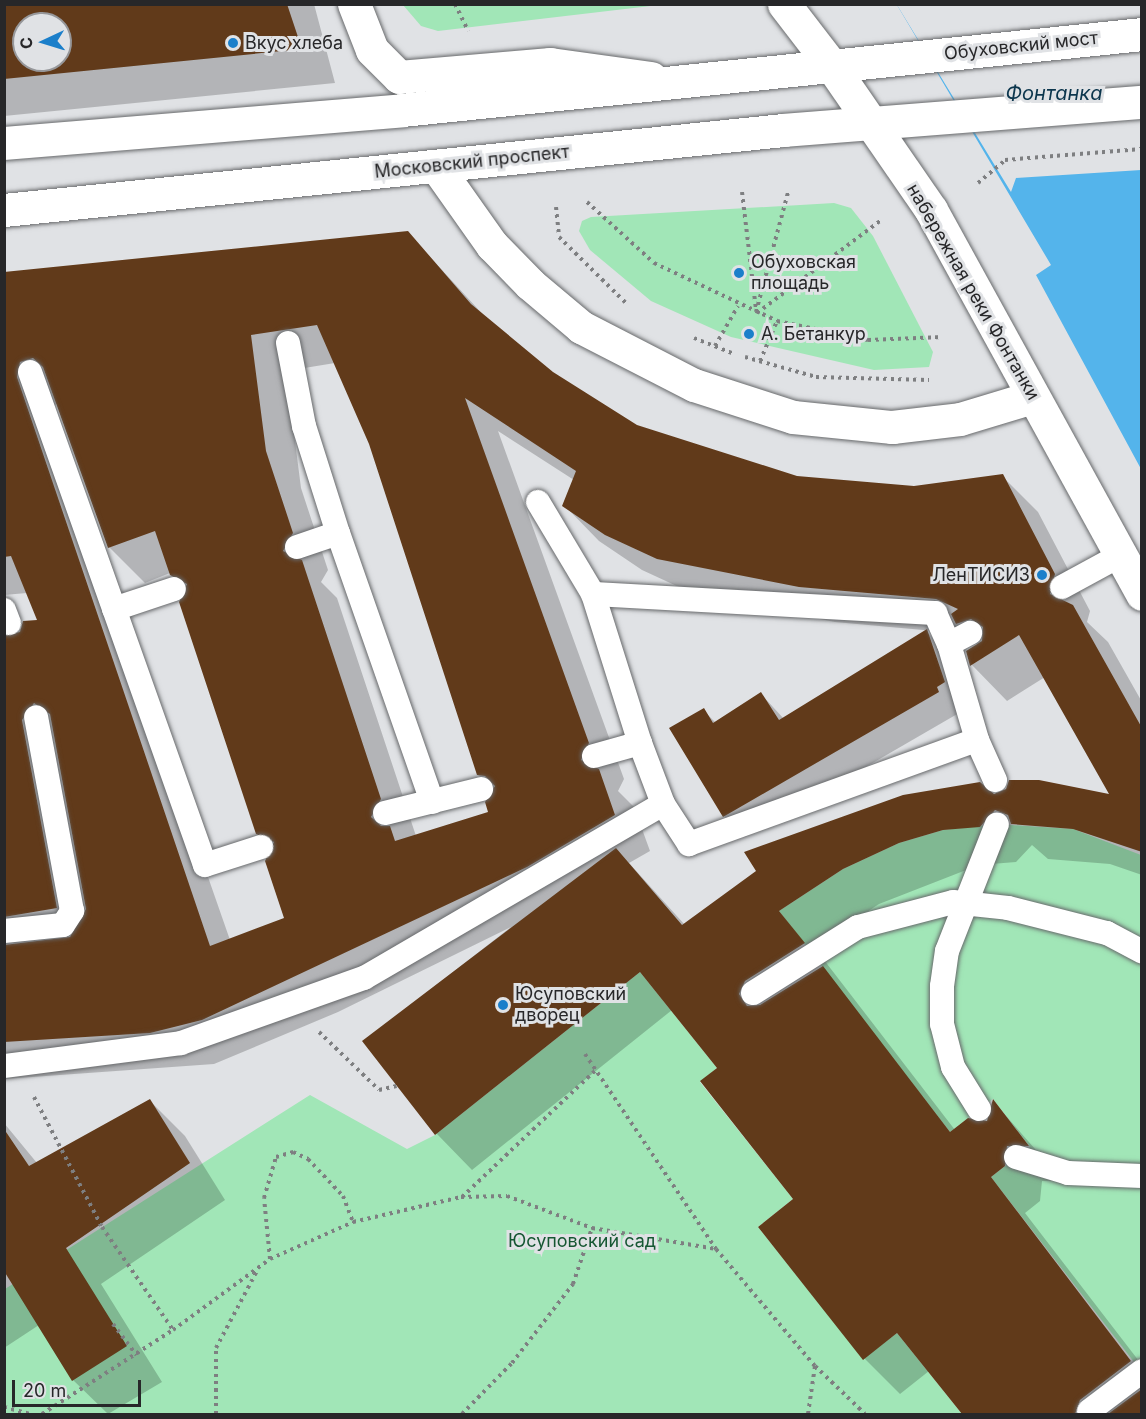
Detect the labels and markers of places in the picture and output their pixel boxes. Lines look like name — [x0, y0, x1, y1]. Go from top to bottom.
place label: Вкус хлеба — [245, 32, 343, 54]
marker: Вкус хлеба — [226, 36, 240, 50]
place label: Обуховская площадь — [751, 252, 856, 294]
marker: Обуховская площадь — [732, 266, 746, 280]
place label: А. Бетанкур — [761, 323, 866, 345]
marker: А. Бетанкур — [742, 327, 756, 341]
place label: ЛенТИСИЗ — [932, 564, 1030, 586]
marker: ЛенТИСИЗ — [1035, 568, 1049, 582]
place label: Юсуповский дворец — [515, 984, 626, 1026]
marker: Юсуповский дворец — [496, 998, 510, 1012]

